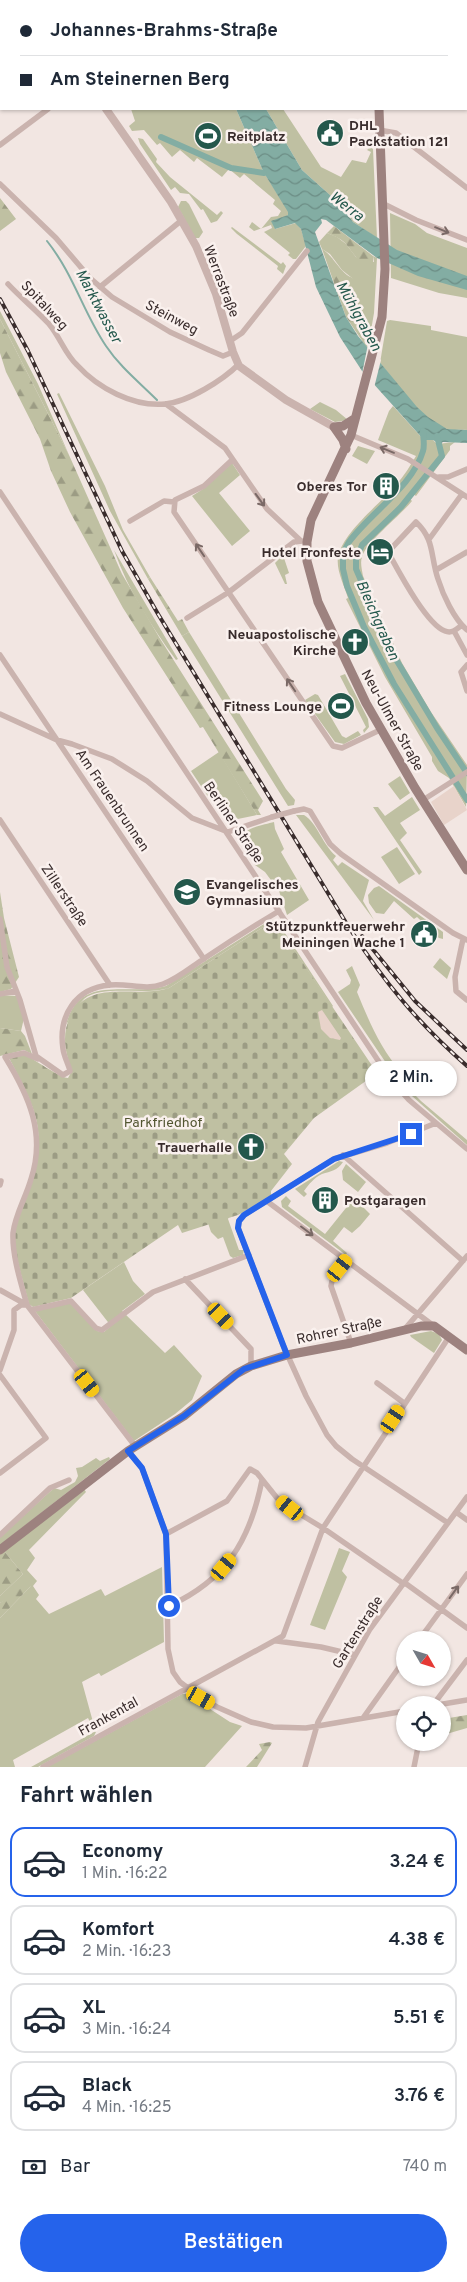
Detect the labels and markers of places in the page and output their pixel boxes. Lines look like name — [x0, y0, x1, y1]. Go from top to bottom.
public building icon: DHL Packstation 121 — [315, 118, 345, 148]
place label: DHL Packstation 121 — [349, 118, 449, 151]
sports icon: Reitplatz — [193, 121, 223, 151]
place label: Reitplatz — [227, 129, 286, 146]
building icon: Oberes Tor — [371, 471, 401, 501]
place label: Oberes Tor — [296, 479, 367, 496]
hotel icon: Hotel Fronfeste — [365, 537, 395, 567]
place label: Hotel Fronfeste — [261, 545, 361, 562]
place label: Neuapostolische Kirche — [227, 627, 336, 660]
church icon: Neuapostolische Kirche — [340, 627, 370, 657]
sports icon: Fitness Lounge — [326, 691, 356, 721]
place label: Fitness Lounge — [223, 699, 322, 716]
school or university icon: Evangelisches Gymnasium — [172, 877, 202, 907]
place label: Evangelisches Gymnasium — [206, 877, 299, 910]
place label: Stützpunktfeuerwehr Meiningen Wache 1 — [265, 919, 405, 952]
public building icon: Stützpunktfeuerwehr Meiningen Wache 1 — [409, 919, 439, 949]
church icon: Trauerhalle — [236, 1132, 266, 1162]
place label: Trauerhalle — [157, 1140, 232, 1157]
building icon: Postgaragen — [310, 1185, 340, 1215]
place label: Postgaragen — [344, 1193, 426, 1210]

